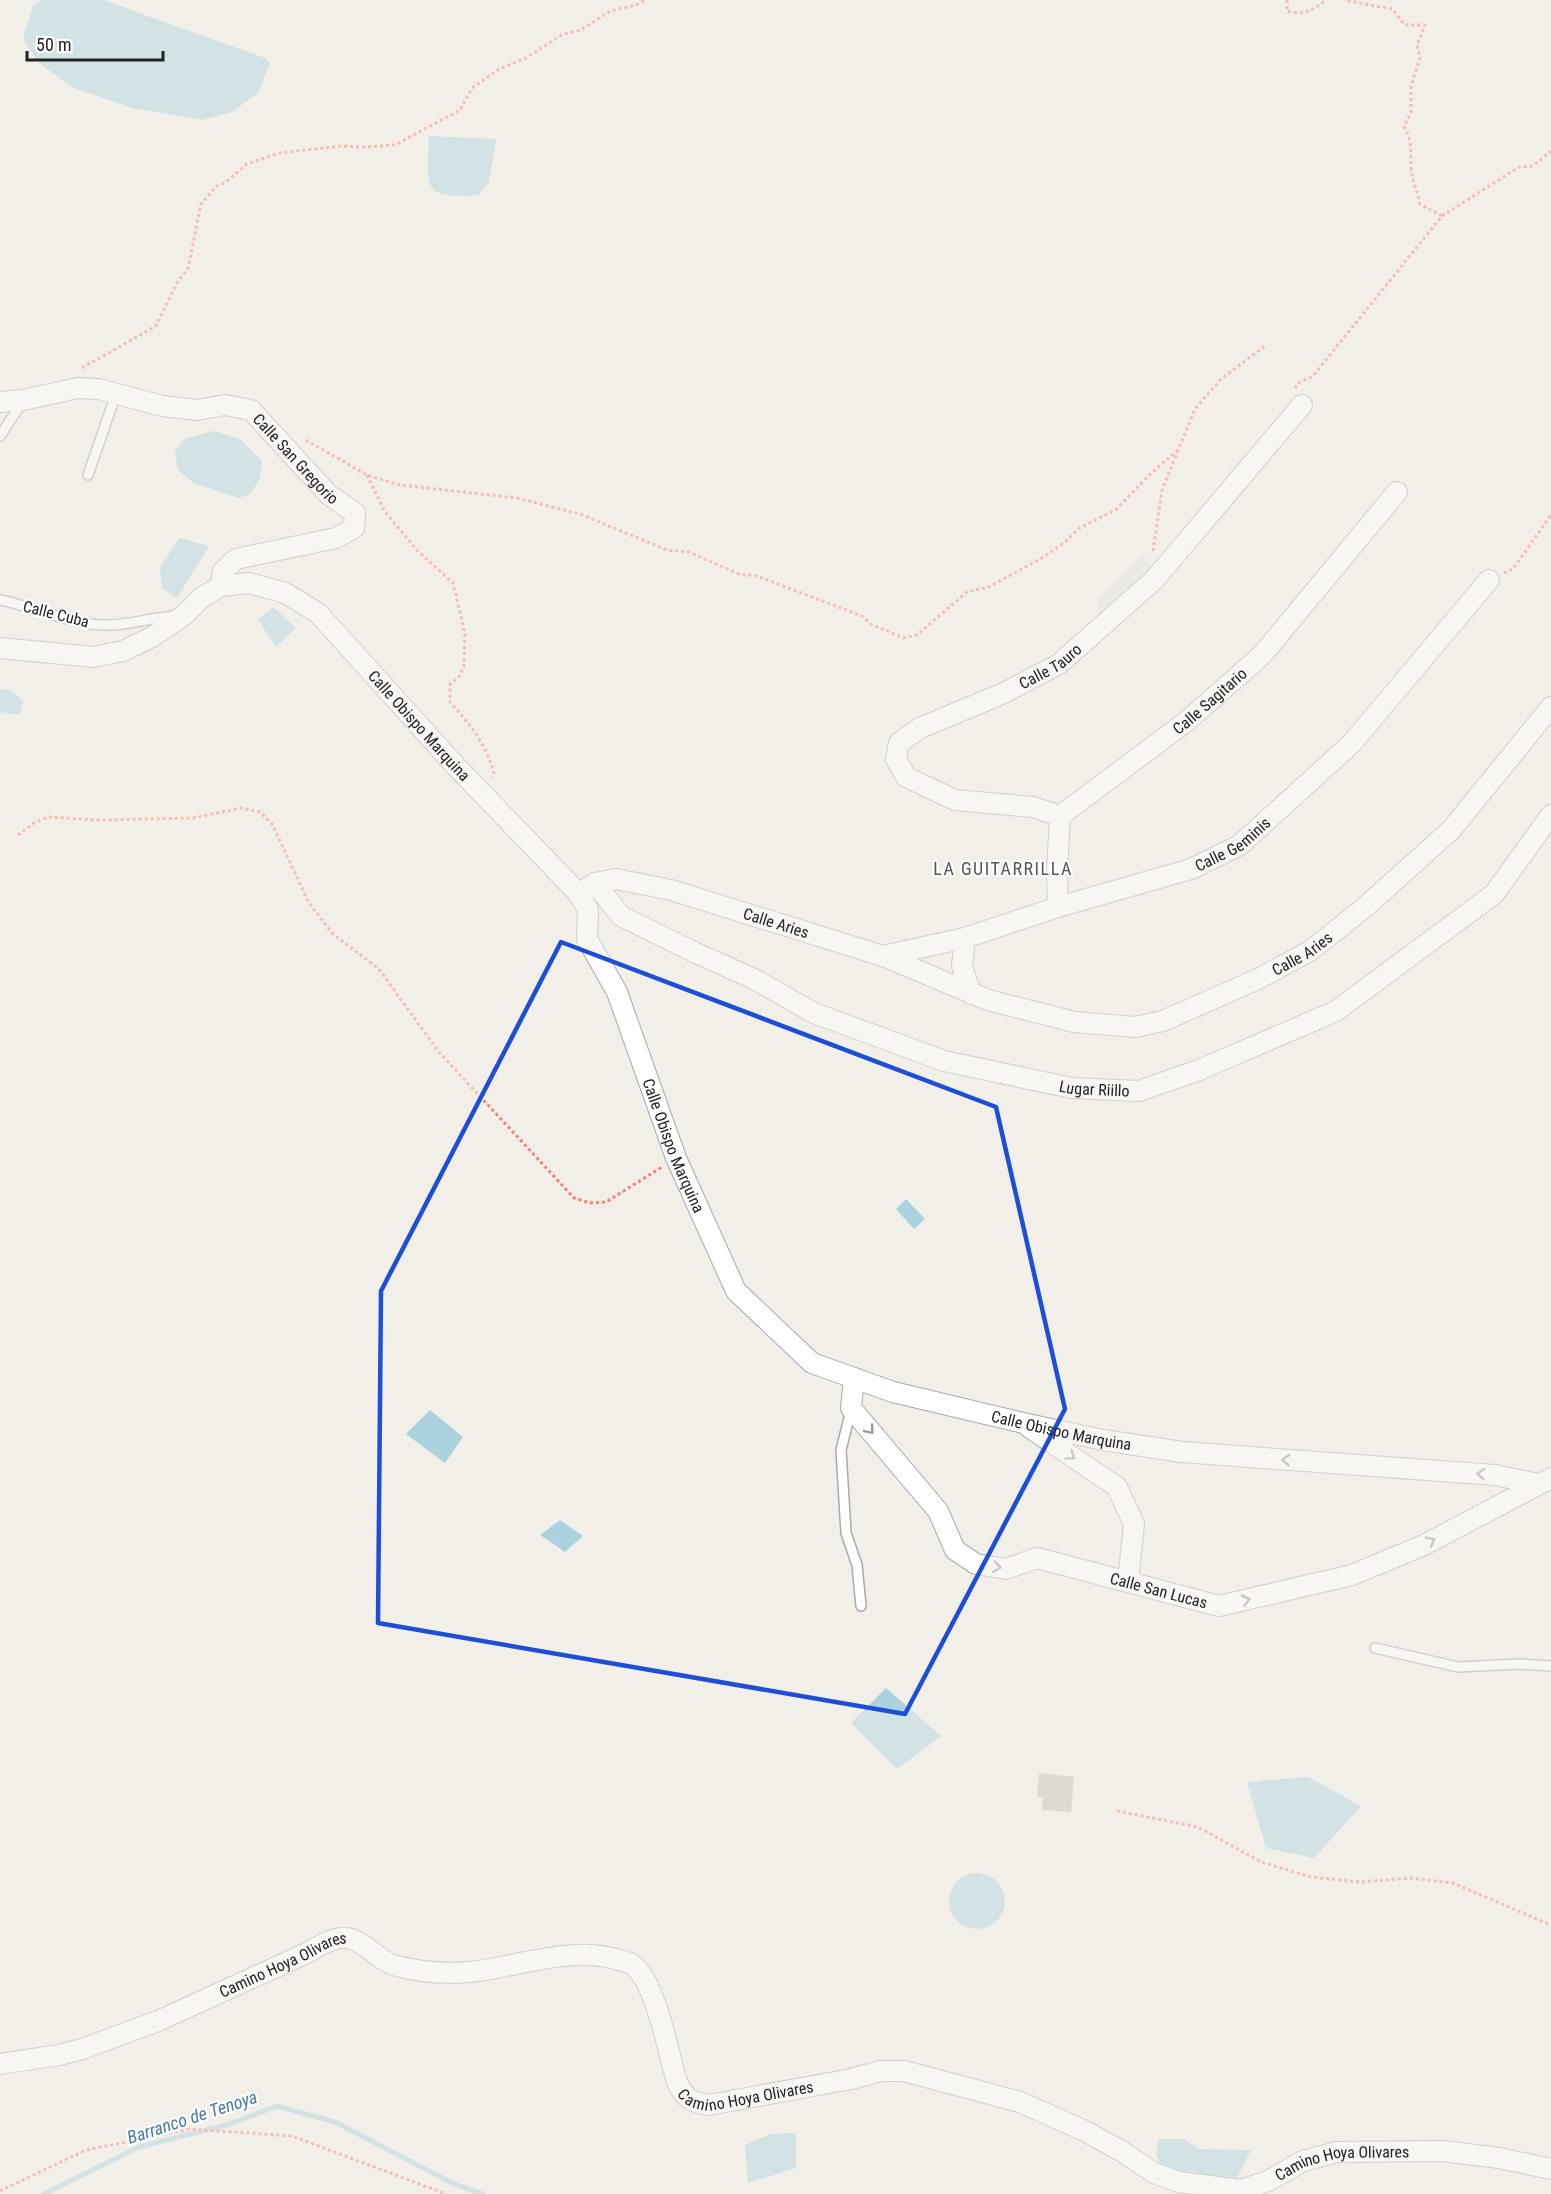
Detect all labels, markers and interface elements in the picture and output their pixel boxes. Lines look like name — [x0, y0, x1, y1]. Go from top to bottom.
scale bar — [27, 24, 164, 62]
text: 50 m — [36, 34, 71, 55]
street label: Calle San Gregorio — [249, 409, 342, 508]
street label: Calle Cuba — [21, 597, 91, 631]
street label: Calle Tauro — [1016, 639, 1085, 693]
street label: Calle Sagitario — [1169, 664, 1250, 738]
street label: Calle Obispo Marquina — [364, 666, 474, 785]
street label: Calle Geminis — [1192, 813, 1274, 875]
district label: LA GUITARRILLA — [933, 858, 1073, 879]
street label: Calle Aries — [741, 904, 811, 942]
street label: Calle Aries — [1268, 928, 1336, 979]
street label: Calle Obispo Marquina — [639, 1076, 709, 1215]
street label: Lugar Riillo — [1058, 1076, 1130, 1100]
street label: Calle Obispo Marquina — [989, 1406, 1133, 1454]
one-way arrow — [863, 1423, 874, 1434]
one-way arrow — [1064, 1449, 1075, 1460]
one-way arrow — [1282, 1453, 1291, 1466]
one-way arrow — [1476, 1468, 1485, 1481]
one-way arrow — [1425, 1537, 1436, 1548]
one-way arrow — [992, 1561, 1002, 1573]
street label: Calle San Lucas — [1108, 1568, 1210, 1612]
one-way arrow — [1241, 1594, 1251, 1607]
street label: Camino Hoya Olivares — [216, 1928, 347, 2001]
street label: Camino Hoya Olivares — [674, 2077, 815, 2114]
water label: Barranco de Tenoya — [124, 2086, 260, 2148]
street label: Camino Hoya Olivares — [1271, 2142, 1409, 2185]

